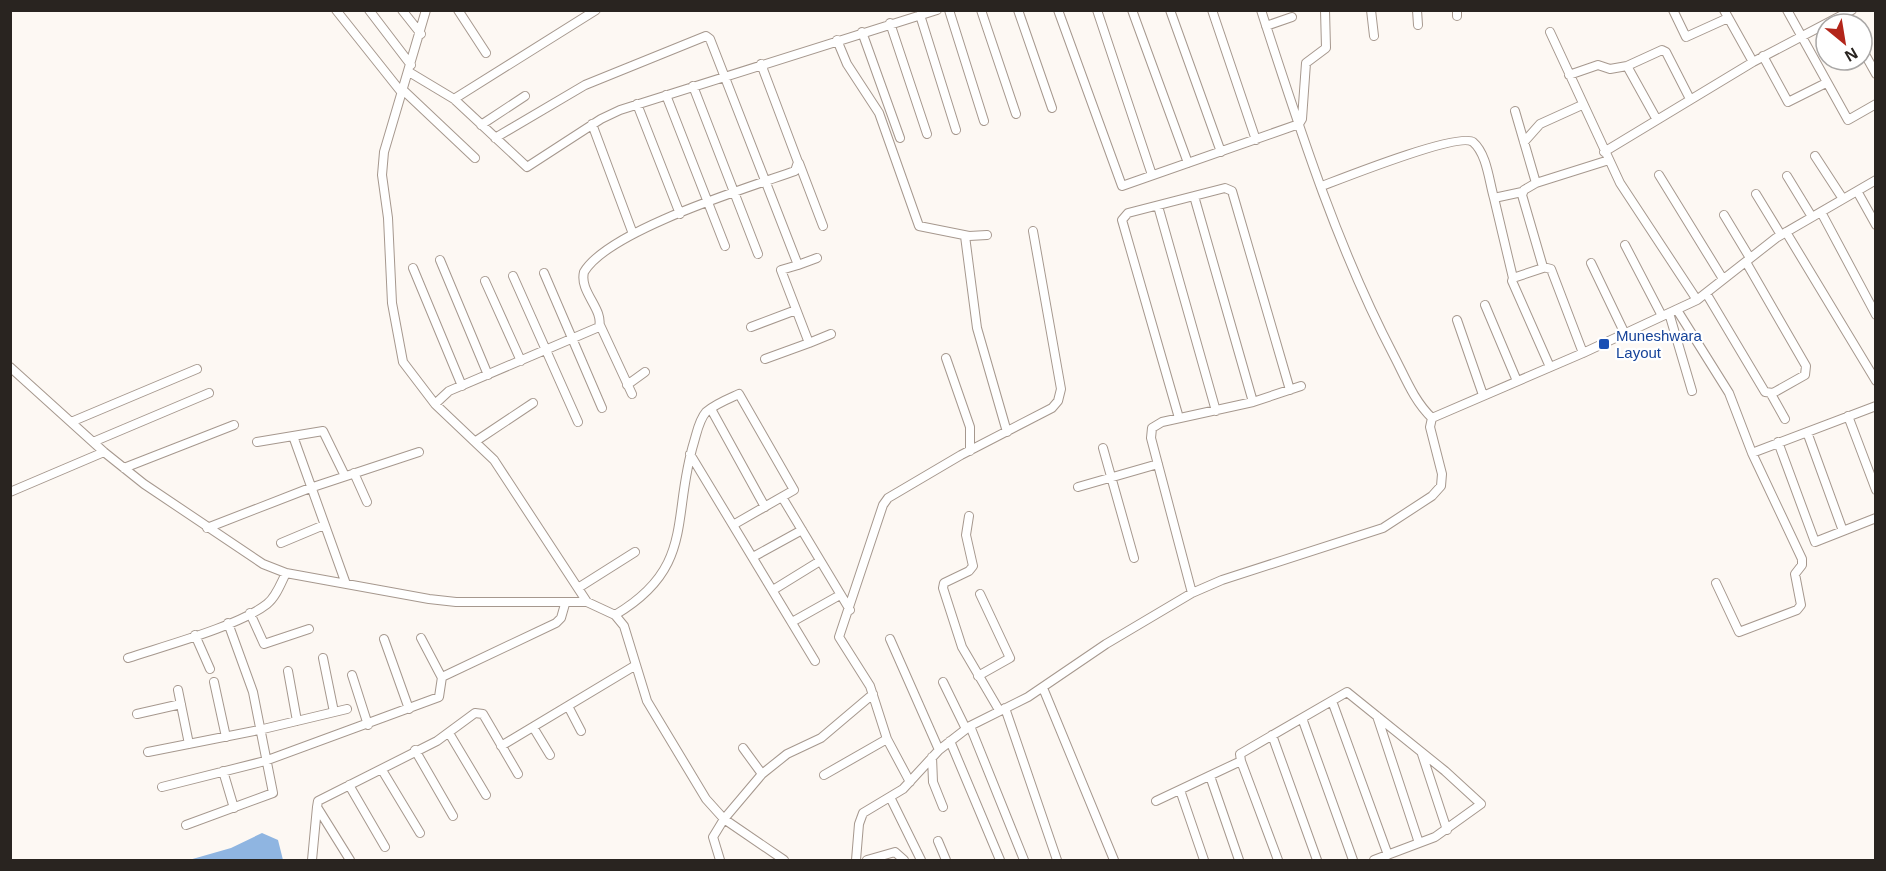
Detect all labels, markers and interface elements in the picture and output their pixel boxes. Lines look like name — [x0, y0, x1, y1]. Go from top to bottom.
north arrow — [1814, 12, 1874, 72]
text: N — [1842, 44, 1861, 65]
place label: Muneshwara Layout — [1616, 327, 1703, 361]
marker: Muneshwara Layout — [1597, 337, 1611, 351]

